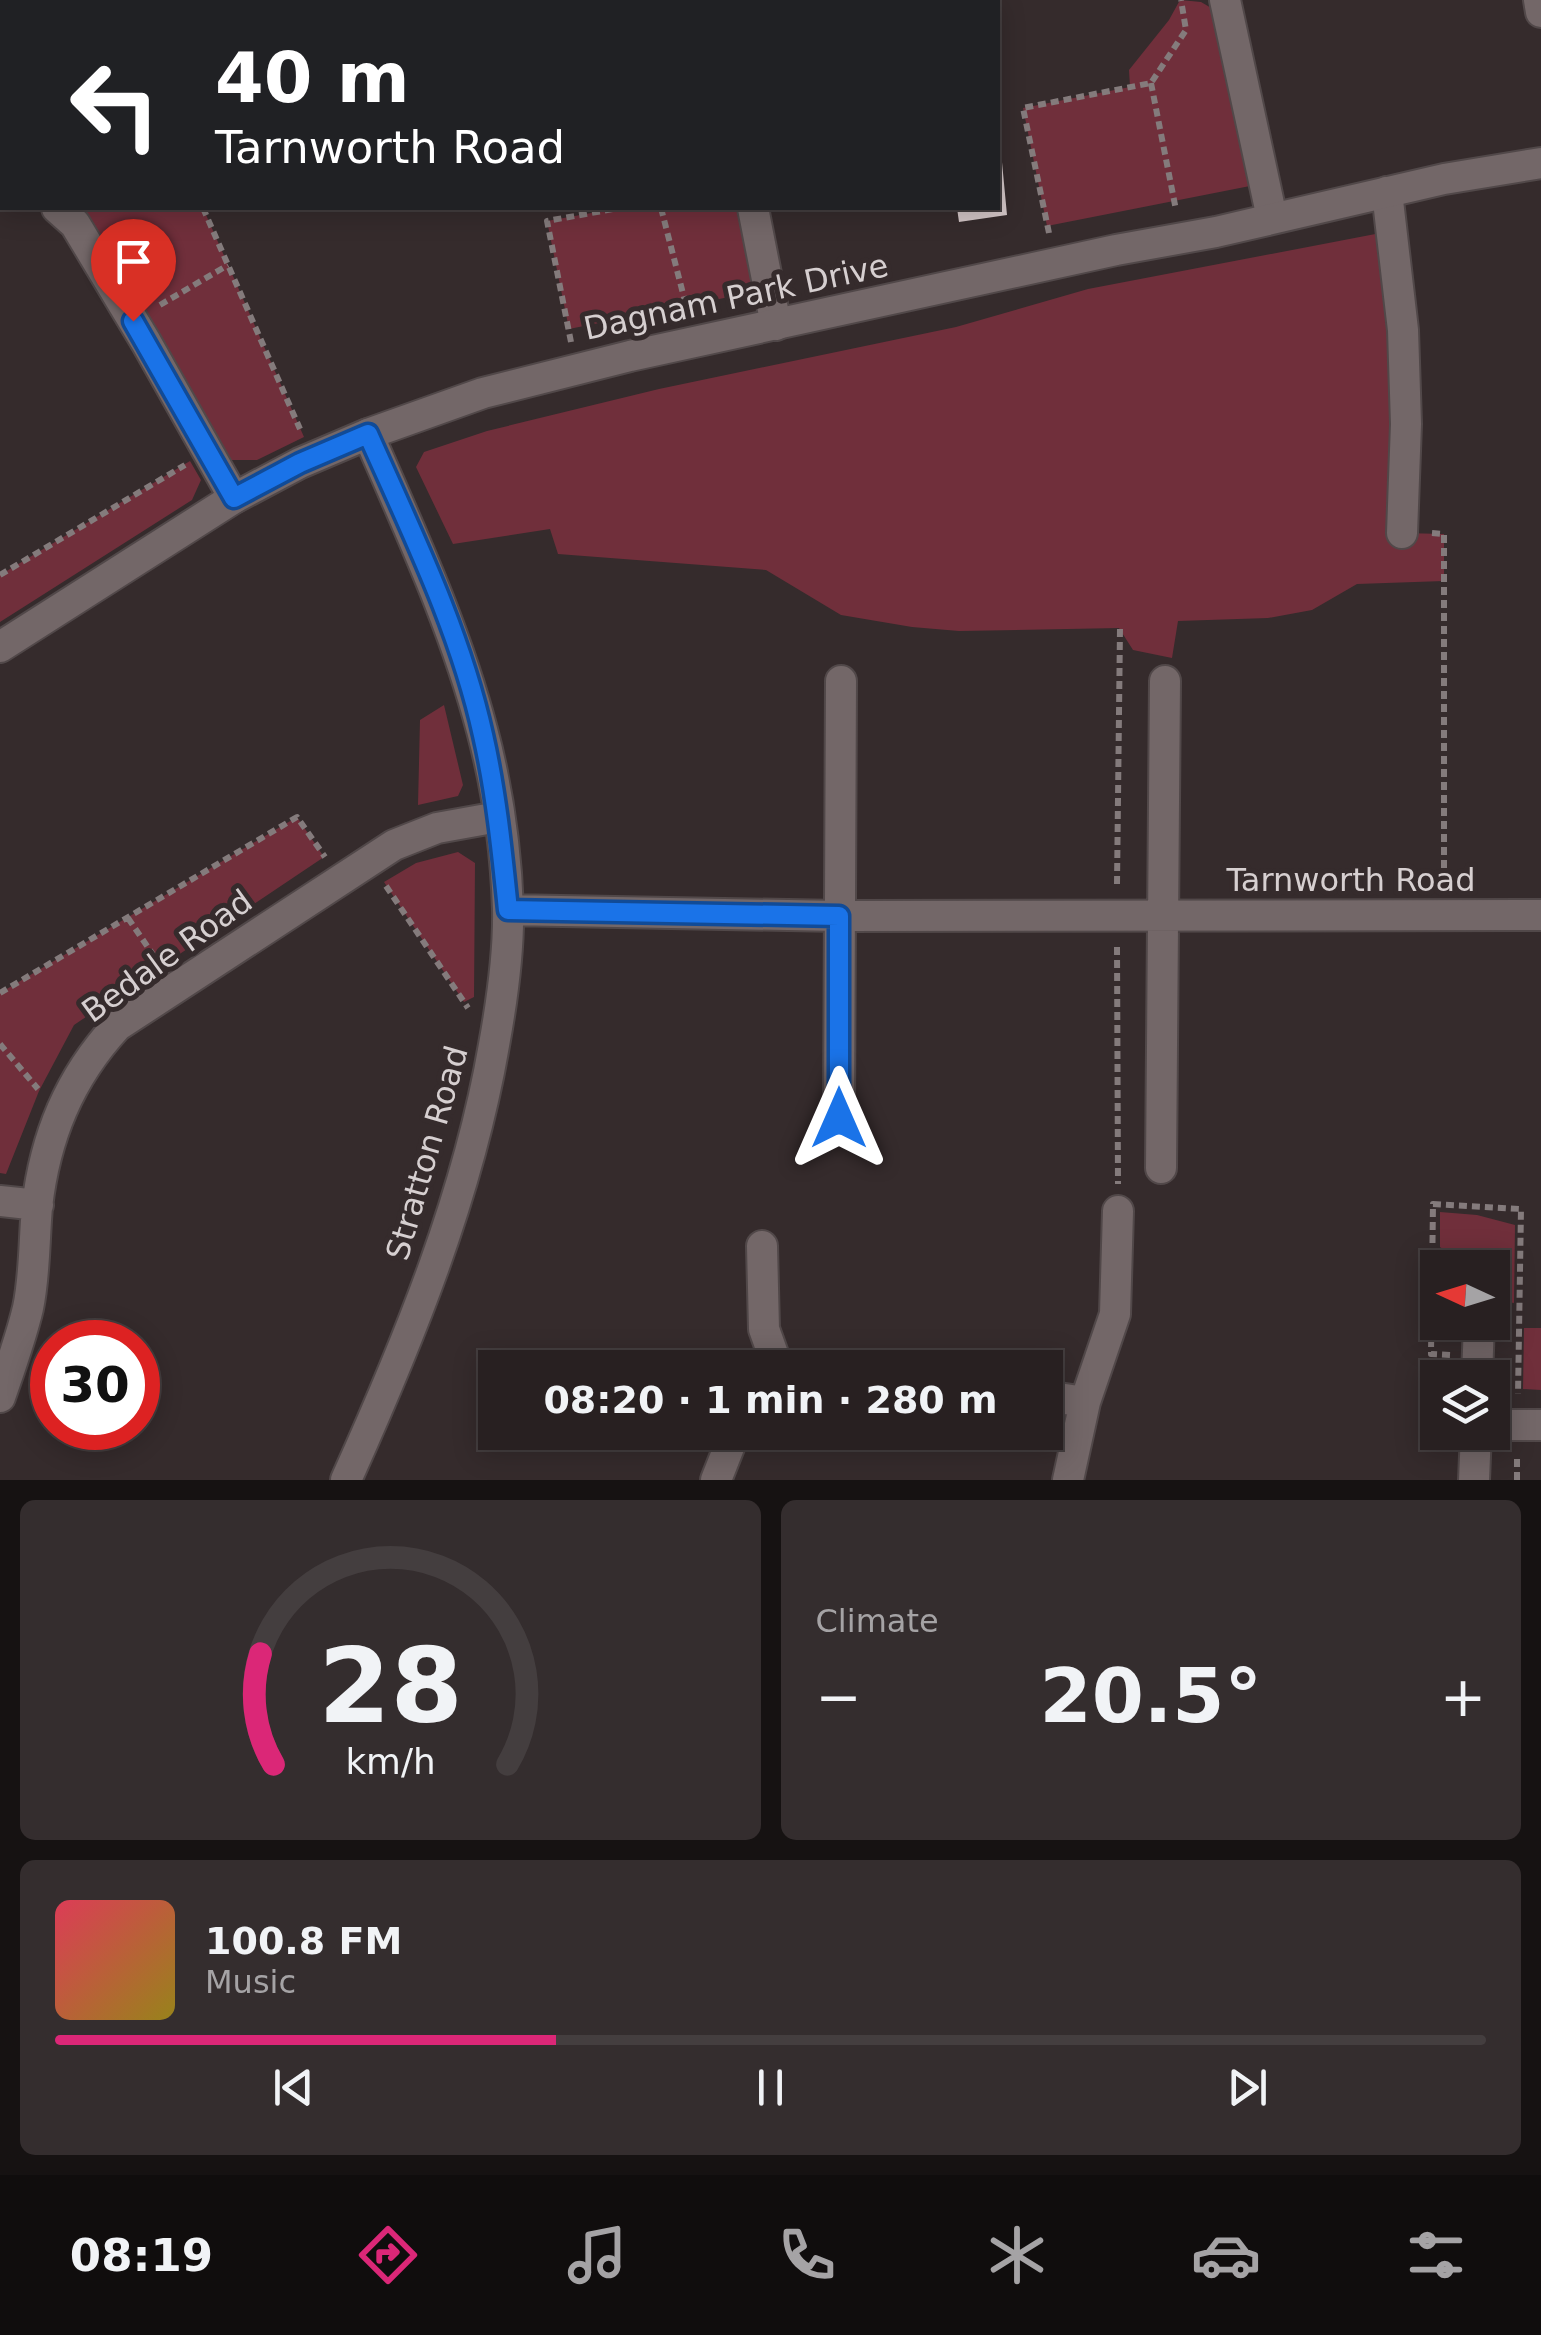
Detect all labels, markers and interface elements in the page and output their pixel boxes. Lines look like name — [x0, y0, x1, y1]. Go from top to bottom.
text: 40 m — [215, 37, 410, 119]
icon: left — [50, 40, 180, 170]
text: Tarnworth Road — [215, 121, 565, 174]
pin — [91, 219, 176, 322]
icon: arrive — [106, 234, 161, 289]
street label: Dagnam Park Drive — [580, 246, 892, 348]
street label: Tarnworth Road — [1226, 861, 1475, 899]
street label: Bedale Road — [75, 882, 259, 1030]
street label: Stratton Road — [378, 1042, 476, 1264]
position arrow — [787, 1066, 891, 1170]
north arrow — [1420, 1250, 1510, 1340]
map controls — [1420, 1250, 1510, 1450]
speed limit sign: 30 — [30, 1320, 160, 1450]
button: layers — [1420, 1360, 1510, 1450]
text: 08:20 · 1 min · 280 m — [543, 1378, 998, 1422]
text: Climate — [816, 1602, 939, 1640]
text: 28 — [318, 1625, 463, 1747]
text: 20.5° — [1039, 1652, 1262, 1740]
text: − — [816, 1665, 862, 1729]
text: + — [1440, 1665, 1486, 1729]
text: km/h — [345, 1741, 435, 1782]
text: 100.8 FM — [205, 1919, 402, 1963]
text: Music — [205, 1963, 296, 2001]
icon: previous — [266, 2060, 321, 2115]
icon: pause — [743, 2060, 798, 2115]
icon: next — [1220, 2060, 1275, 2115]
icon: directions — [353, 2220, 423, 2290]
icon: music — [562, 2220, 632, 2290]
icon: phone — [772, 2220, 842, 2290]
icon: climate — [982, 2220, 1052, 2290]
icon: car — [1191, 2220, 1261, 2290]
icon: filters — [1401, 2220, 1471, 2290]
text: 08:19 — [70, 2229, 213, 2282]

